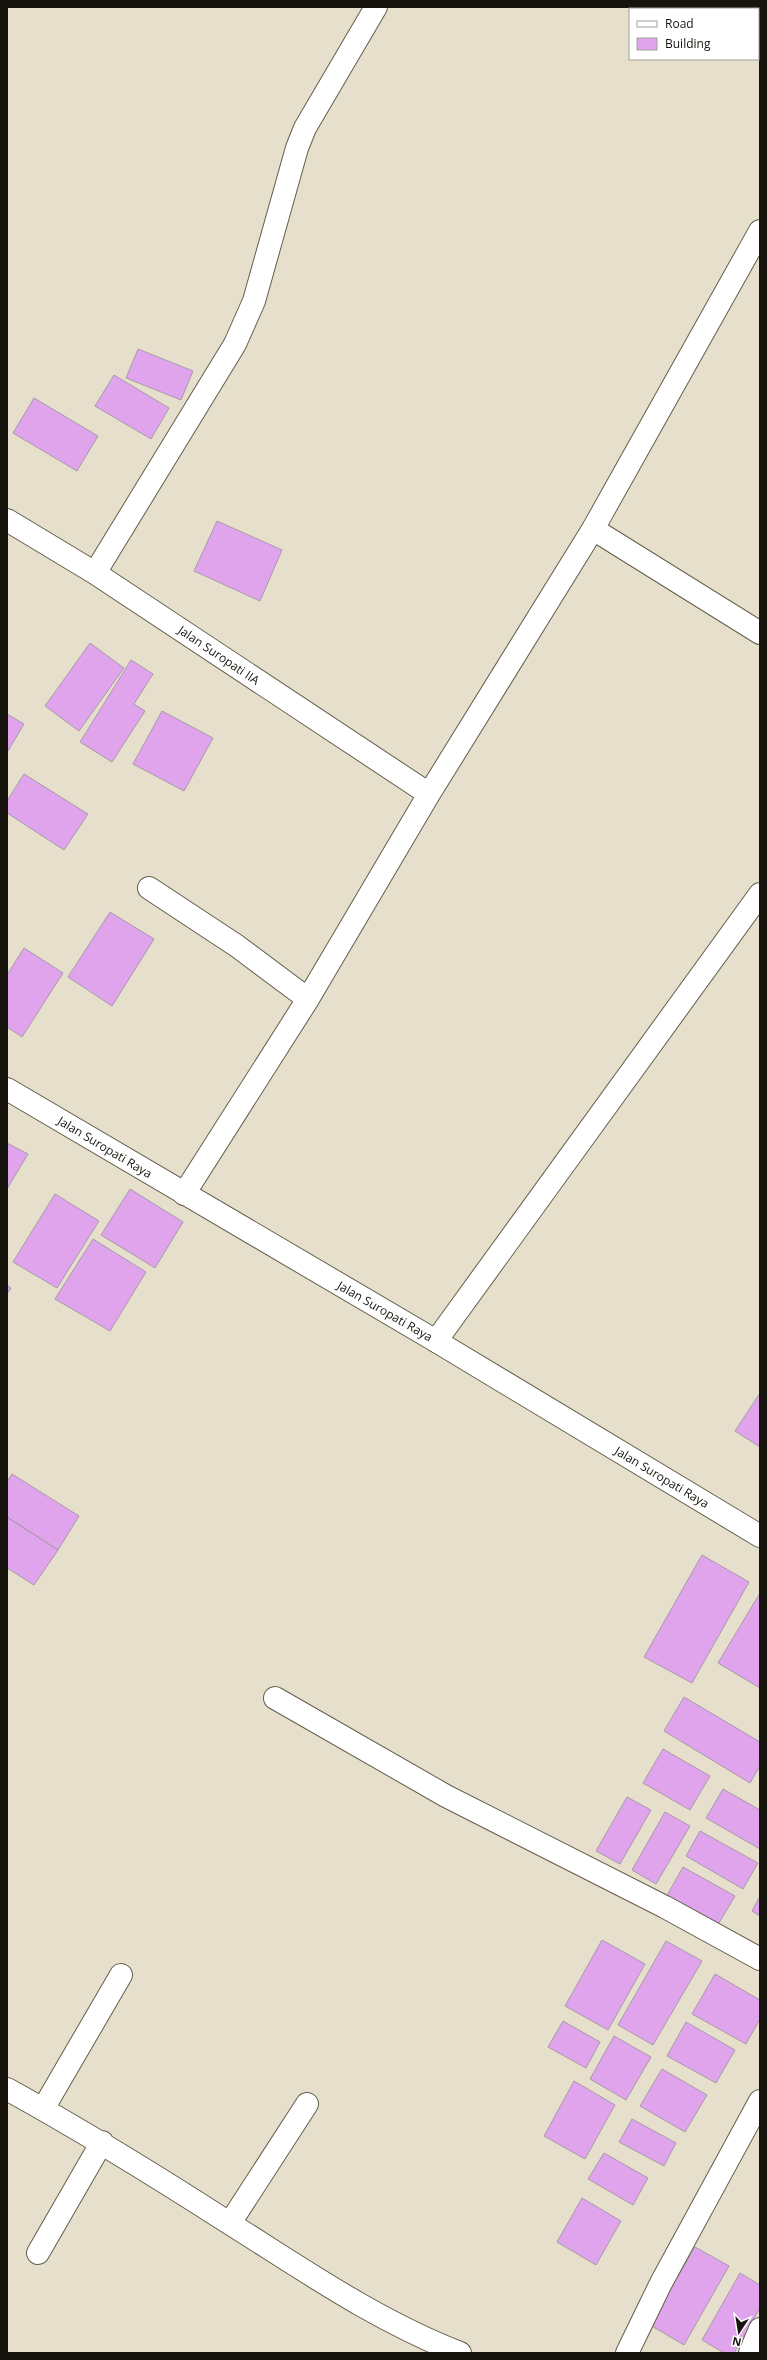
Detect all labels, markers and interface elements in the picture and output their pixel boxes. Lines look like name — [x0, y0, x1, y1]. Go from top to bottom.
legend — [629, 8, 759, 60]
text: Road — [665, 15, 694, 32]
text: Building — [665, 35, 711, 52]
street label: Jalan Suropati IIA — [174, 621, 263, 689]
street label: Jalan Suropati Raya — [54, 1112, 155, 1182]
street label: Jalan Suropati Raya — [333, 1276, 436, 1345]
street label: Jalan Suropati Raya — [611, 1442, 712, 1512]
north arrow — [719, 2312, 759, 2352]
text: N — [731, 2334, 743, 2351]

